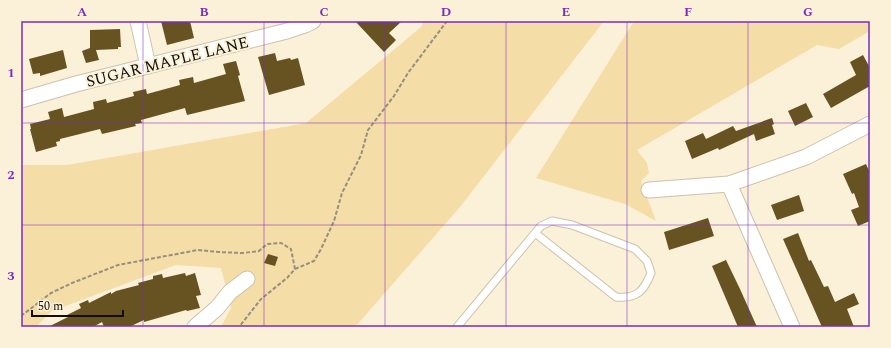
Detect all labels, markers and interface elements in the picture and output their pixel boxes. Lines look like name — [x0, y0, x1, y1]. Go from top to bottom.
text: A — [77, 2, 87, 22]
text: B — [199, 2, 209, 22]
text: C — [319, 2, 329, 22]
text: D — [441, 2, 451, 22]
text: E — [562, 2, 571, 22]
text: F — [684, 2, 692, 22]
text: G — [803, 2, 813, 22]
street label: SUGAR MAPLE LANE — [84, 30, 251, 94]
text: 1 — [7, 63, 15, 83]
text: 2 — [7, 165, 15, 185]
text: 3 — [7, 266, 15, 286]
scale bar — [32, 292, 123, 318]
text: 50 m — [38, 297, 63, 316]

